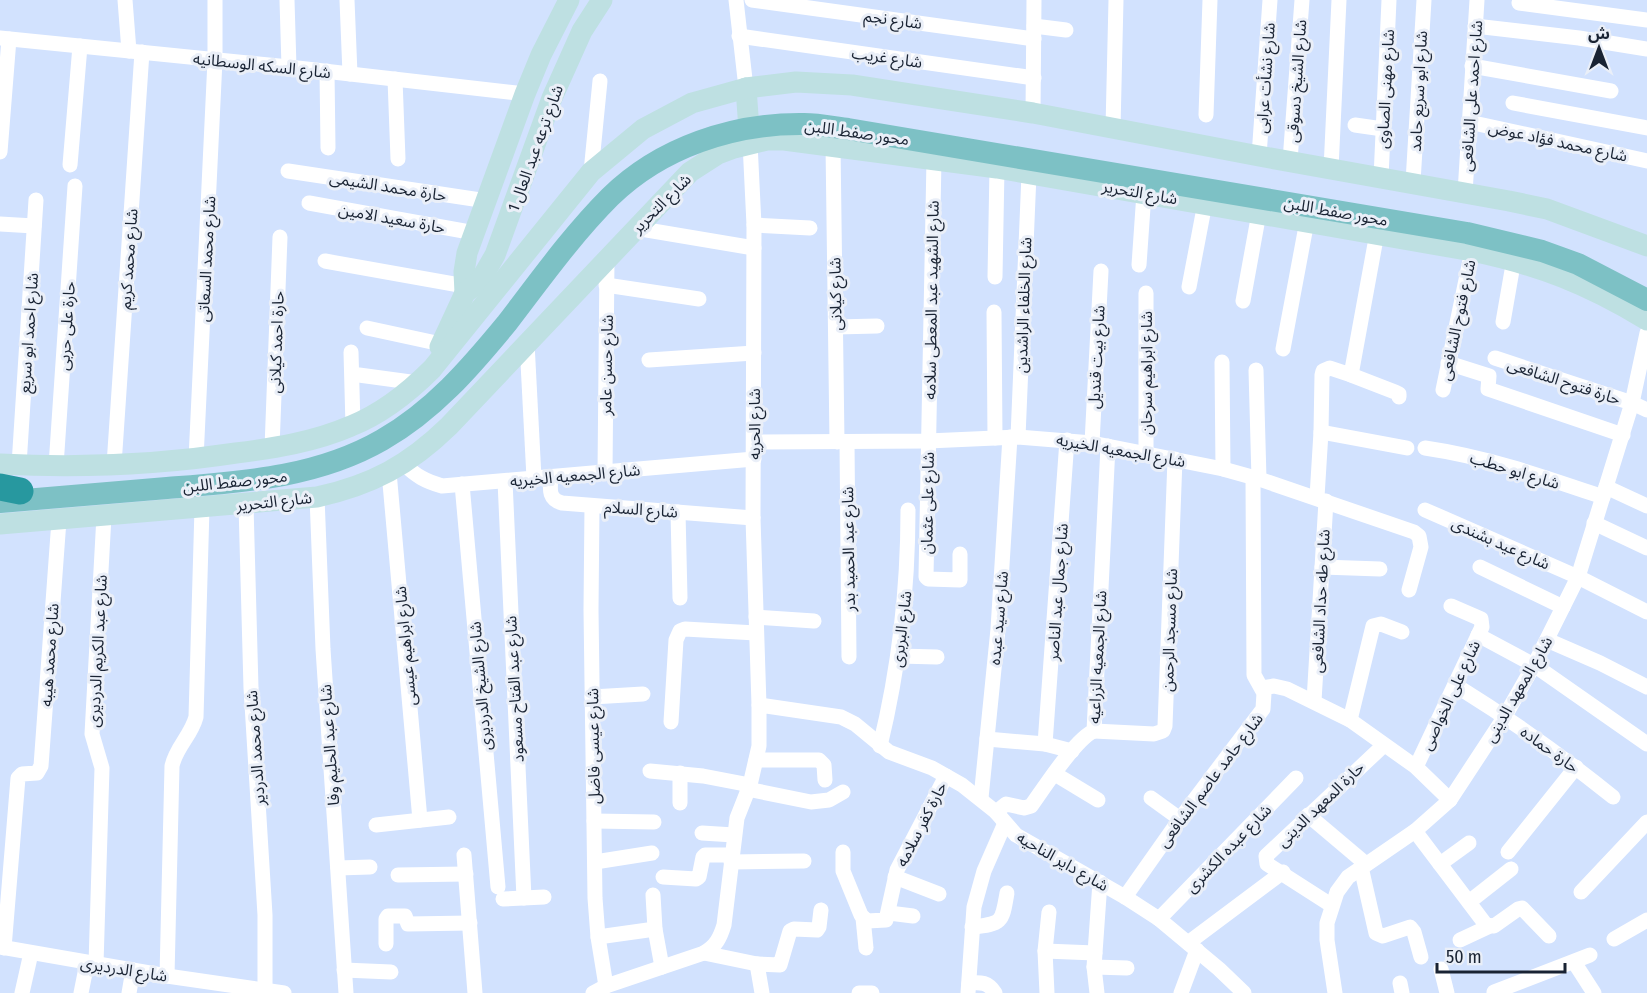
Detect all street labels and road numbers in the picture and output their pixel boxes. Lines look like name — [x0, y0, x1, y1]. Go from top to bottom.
street label: شارع نجم — [862, 6, 923, 36]
street label: شارع الشيخ دسوقى — [1283, 19, 1313, 143]
street label: شارع احمد على الشافعى — [1457, 20, 1489, 173]
street label: شارع نشأت عرابى — [1252, 22, 1282, 134]
street label: شارع مهنى الصاوى — [1373, 29, 1401, 149]
street label: شارع ابو سريع حامد — [1406, 30, 1434, 152]
street label: شارع غريب — [850, 43, 923, 75]
street label: شارع السكه الوسطانيه — [192, 49, 332, 85]
street label: شارع ترعه عبد العال 1 — [504, 82, 570, 215]
street label: محور صفط اللبن — [804, 116, 910, 149]
street label: شارع محمد فؤاد عوض — [1486, 117, 1629, 168]
street label: حارة محمد الشيمى — [328, 168, 448, 205]
street label: شارع التحرير — [627, 170, 697, 240]
street label: شارع التحرير — [1099, 176, 1179, 211]
street label: محور صفط اللبن — [1282, 193, 1389, 230]
street label: شارع محمد السعاتى — [194, 196, 222, 323]
street label: حارة سعيد الامين — [337, 200, 447, 237]
street label: شارع الشهيد عبد المعطى سلامه — [920, 200, 946, 400]
street label: شارع محمد كريم — [115, 208, 145, 310]
street label: شارع الخلفاء الراشدين — [1012, 237, 1038, 373]
street label: شارع كيلانى — [825, 257, 849, 331]
street label: شارع فتوح الشافعى — [1435, 258, 1483, 383]
street label: شارع احمد ابو سريع — [15, 272, 45, 394]
street label: حارة على حربى — [54, 281, 79, 371]
street label: حارة احمد كيلانى — [265, 290, 288, 394]
street label: شارع بيت قنديل — [1084, 305, 1112, 410]
street label: شارع ابراهيم سرحان — [1137, 311, 1159, 435]
street label: شارع حسن عامر — [596, 314, 620, 417]
street label: حارة فتوح الشافعى — [1504, 354, 1623, 412]
street label: شارع الحريه — [745, 388, 767, 460]
street label: شارع الجمعيه الخيريه — [1054, 430, 1187, 474]
street label: شارع ابو حطب — [1467, 448, 1562, 496]
street label: شارع على عثمان — [917, 452, 941, 554]
street label: شارع الجمعيه الخيريه — [509, 460, 641, 494]
street label: محور صفط اللبن — [182, 467, 288, 496]
street label: شارع عبد الحميد بدر — [838, 486, 862, 613]
street label: شارع التحرير — [234, 488, 313, 518]
street label: شارع السلام — [603, 497, 678, 525]
street label: شارع عيد بشندى — [1448, 513, 1553, 576]
street label: شارع جمال عبد الناصر — [1043, 523, 1075, 663]
street label: شارع طه حداد الشافعى — [1307, 529, 1337, 674]
street label: شارع مسجد الرحمن — [1158, 568, 1184, 692]
street label: شارع سيد عبده — [985, 570, 1015, 666]
street label: شارع عبد الكريم الدرديرى — [84, 574, 114, 728]
street label: شارع ابراهيم عيسى — [391, 585, 423, 707]
street label: شارع البربرى — [887, 590, 919, 669]
street label: شارع الجمعيه الزراعيه — [1085, 590, 1113, 724]
street label: شارع محمد هيبه — [36, 603, 66, 708]
street label: شارع عبد الفتاح مسعود — [501, 615, 531, 763]
street label: شارع الشيخ الدرديرى — [465, 620, 499, 751]
street label: شارع المعهد الدينى — [1480, 633, 1559, 747]
street label: شارع على الخواصى — [1417, 637, 1487, 754]
street label: شارع عبد الحليم وفا — [316, 684, 346, 806]
street label: شارع عيسى فاضل — [583, 688, 607, 804]
street label: شارع محمد الدردير — [242, 689, 272, 807]
street label: شارع حامد عاصم الشافعى — [1154, 709, 1269, 853]
street label: حارة حماده — [1517, 722, 1582, 777]
street label: حارة المعهد الدينى — [1273, 758, 1368, 851]
street label: حارة كفر سلامه — [892, 779, 951, 870]
street label: شارع عبده الكشرى — [1181, 800, 1277, 899]
street label: شارع داير الناحيه — [1012, 828, 1112, 898]
street label: شارع الدرديرى — [79, 953, 169, 989]

